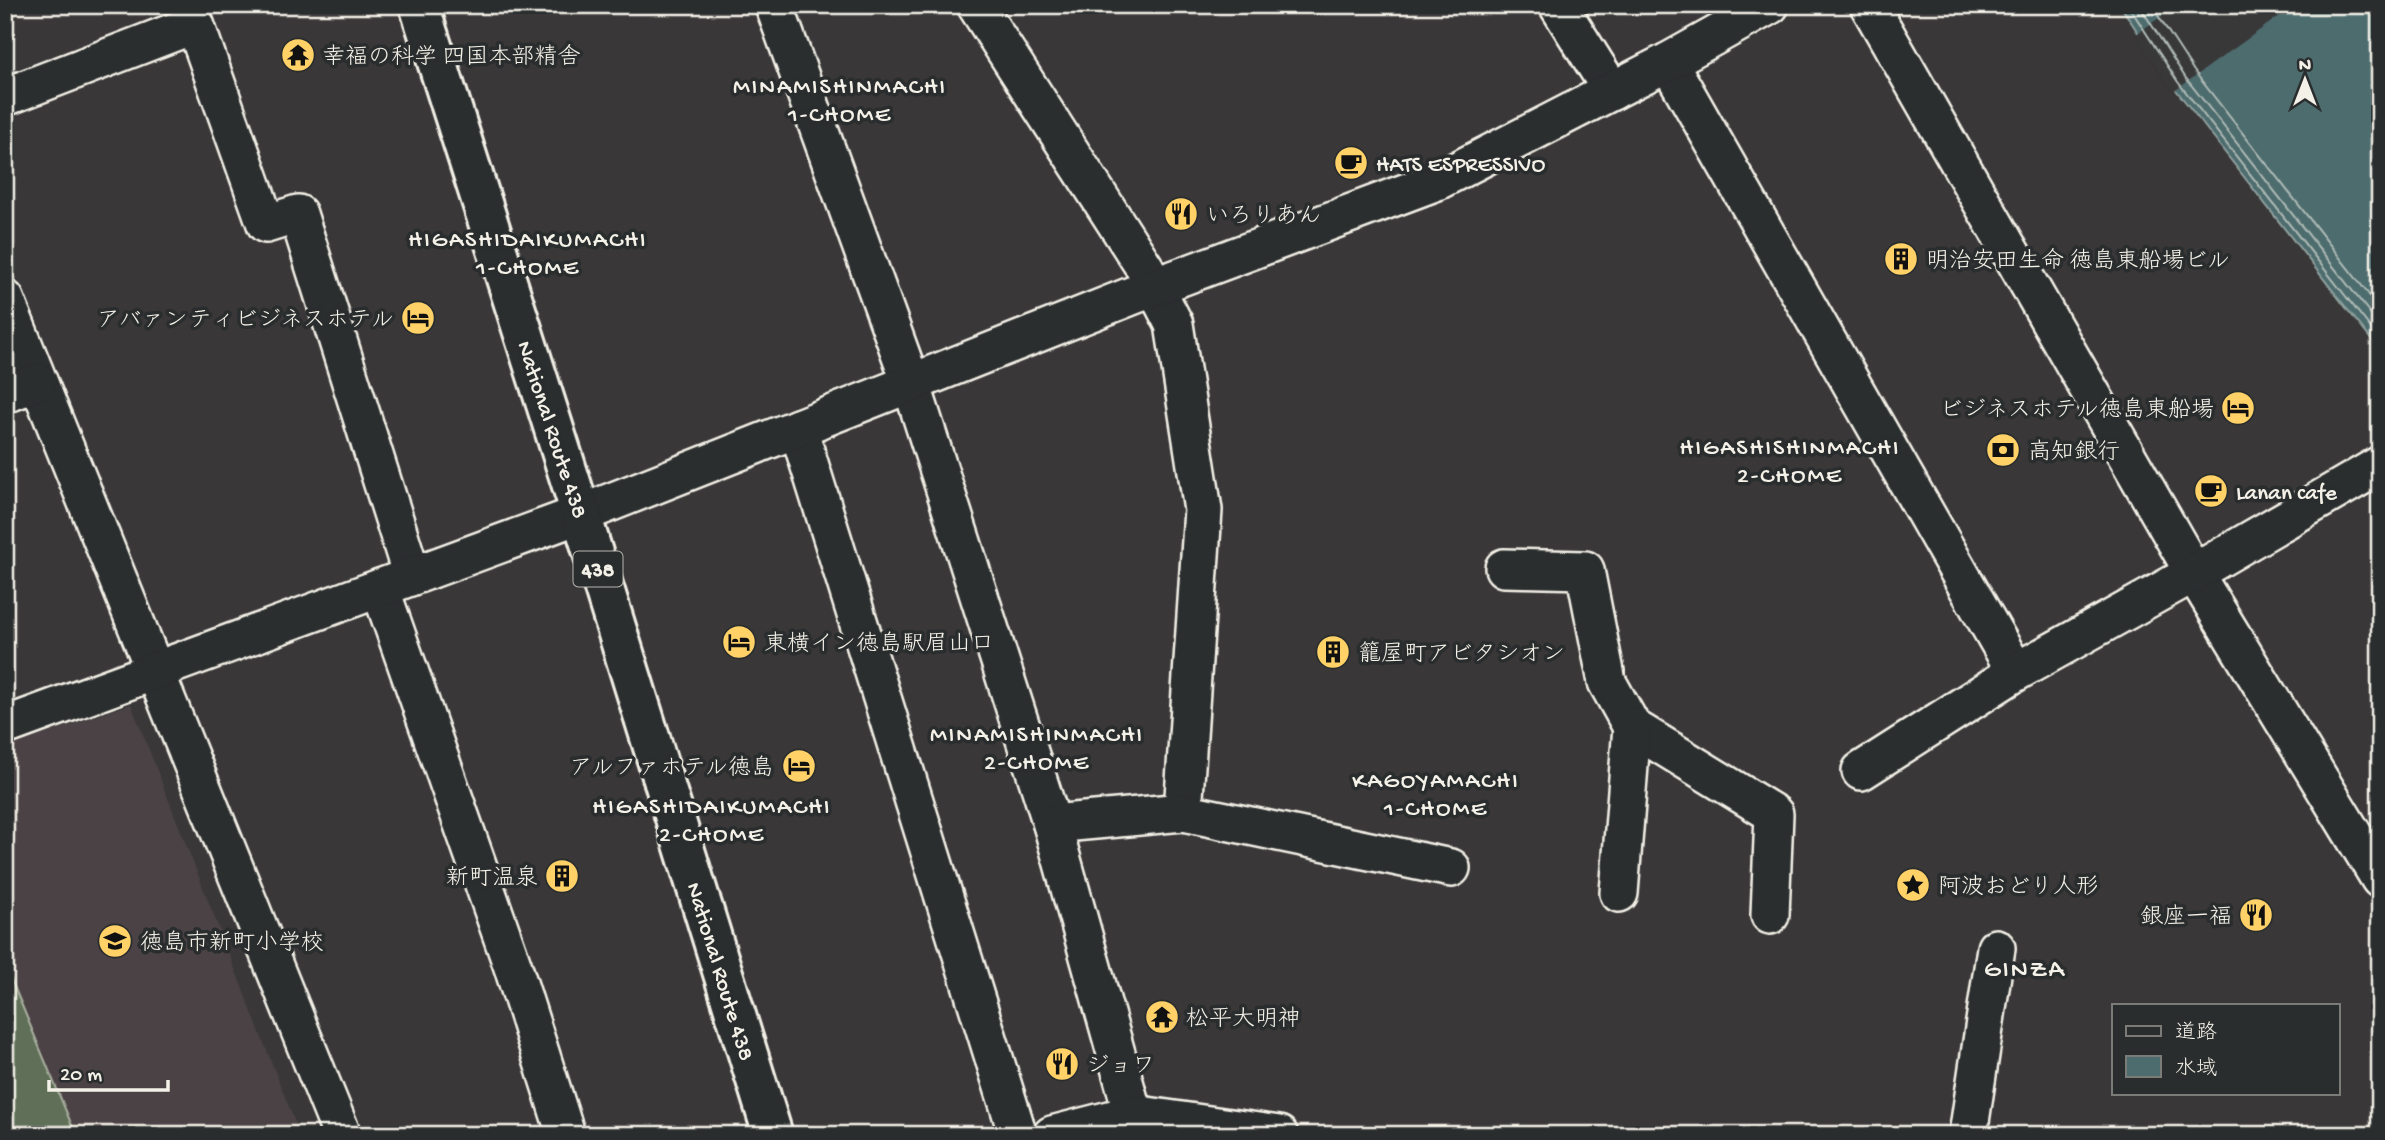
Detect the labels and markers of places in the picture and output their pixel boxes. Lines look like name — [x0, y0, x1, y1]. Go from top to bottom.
temple icon: 幸福の科学 四国本部精舎 — [279, 36, 317, 74]
place label: 幸福の科学 四国本部精舎 — [322, 43, 580, 72]
cafe icon: HATS ESPRESSIVO — [1332, 144, 1370, 182]
place label: HATS ESPRESSIVO — [1376, 153, 1545, 180]
restaurant icon: いろりあん — [1162, 195, 1200, 233]
place label: いろりあん — [1206, 204, 1321, 231]
building icon: 明治安田生命 徳島東船場ビル — [1882, 240, 1920, 278]
place label: 明治安田生命 徳島東船場ビル — [1926, 247, 2230, 276]
hotel icon: アバァンティビジネスホテル — [399, 299, 437, 337]
place label: アバァンティビジネスホテル — [97, 308, 394, 335]
hotel icon: ビジネスホテル徳島東船場 — [2219, 389, 2257, 427]
place label: ビジネスホテル徳島東船場 — [1940, 397, 2214, 425]
bank icon: 高知銀行 — [1984, 431, 2022, 469]
place label: 高知銀行 — [2028, 439, 2120, 467]
cafe icon: Lanan cafe — [2192, 472, 2230, 510]
place label: Lanan cafe — [2236, 481, 2338, 508]
hotel icon: 東横イン徳島駅眉山口 — [720, 623, 758, 661]
place label: 東横イン徳島駅眉山口 — [764, 631, 994, 659]
building icon: 籠屋町アビタシオン — [1314, 633, 1352, 671]
place label: 籠屋町アビタシオン — [1358, 640, 1565, 669]
hotel icon: アルファホテル徳島 — [780, 747, 818, 785]
place label: アルファホテル徳島 — [569, 755, 774, 783]
building icon: 新町温泉 — [543, 857, 581, 895]
place label: 新町温泉 — [446, 865, 538, 893]
place icon: 阿波おどり人形 — [1894, 866, 1932, 904]
place label: 阿波おどり人形 — [1938, 874, 2099, 902]
restaurant icon: 銀座一福 — [2237, 896, 2275, 934]
place label: 銀座一福 — [2140, 904, 2232, 932]
school or university icon: 徳島市新町小学校 — [96, 922, 134, 960]
place label: 徳島市新町小学校 — [140, 930, 324, 958]
temple icon: 松平大明神 — [1143, 998, 1181, 1036]
place label: 松平大明神 — [1186, 1006, 1301, 1034]
restaurant icon: ジョワ — [1043, 1045, 1081, 1083]
place label: ジョワ — [1086, 1054, 1155, 1081]

